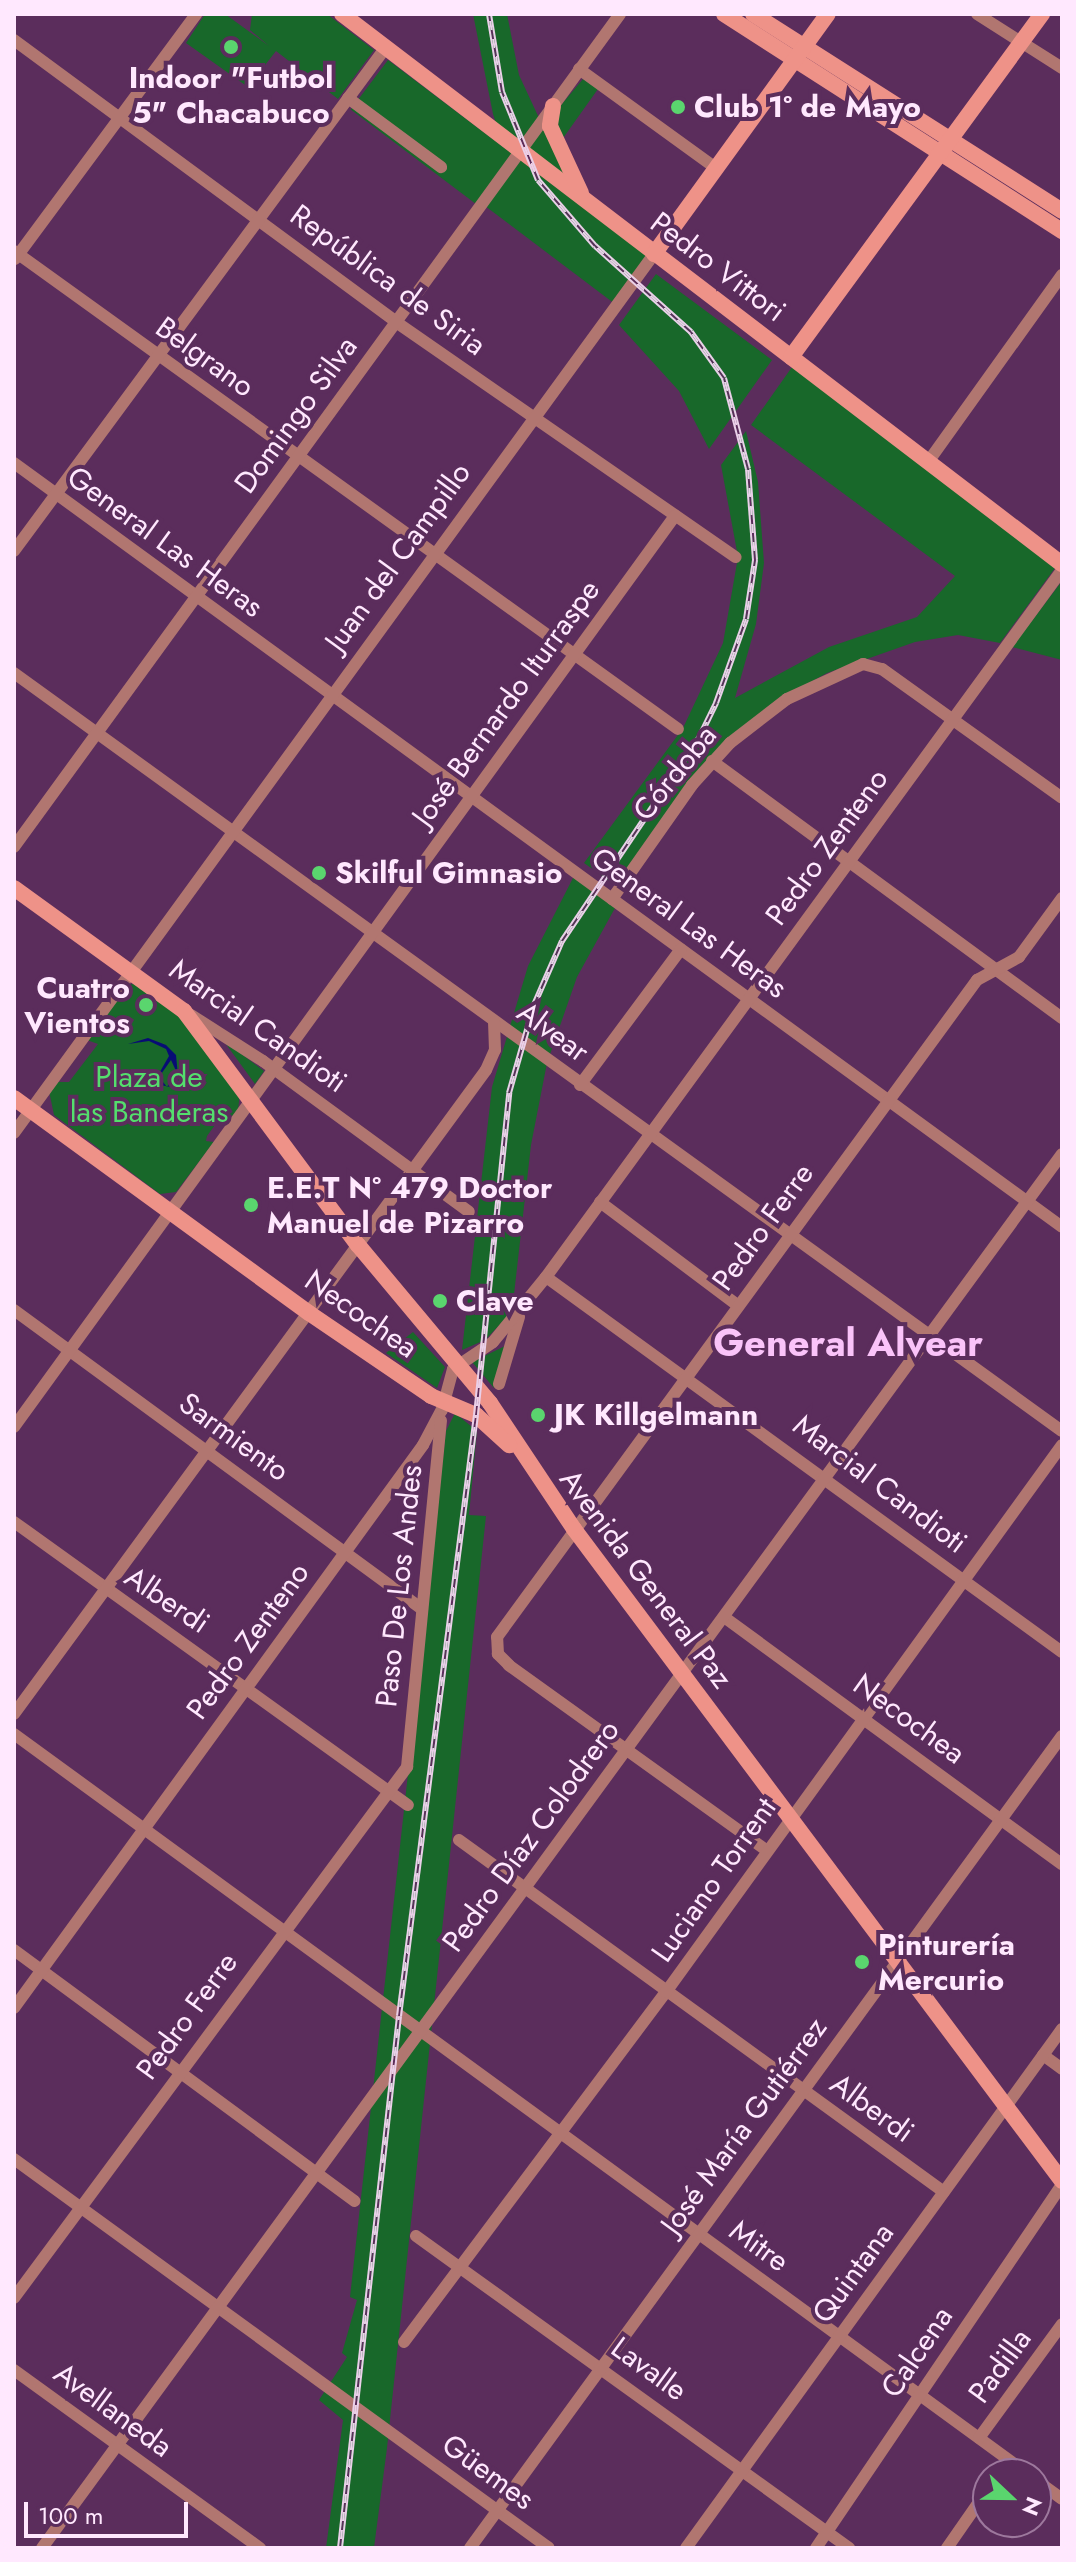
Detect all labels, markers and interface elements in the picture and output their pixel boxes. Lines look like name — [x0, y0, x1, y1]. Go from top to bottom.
marker: Indoor "Futbol 5" Chacabuco — [222, 38, 240, 56]
place label: Indoor "Futbol 5" Chacabuco — [129, 60, 333, 130]
place label: Club 1º de Mayo — [694, 89, 921, 125]
marker: Club 1º de Mayo — [669, 98, 687, 116]
street label: República de Siria — [283, 197, 493, 363]
street label: Pedro Vittori — [643, 205, 793, 329]
street label: Belgrano — [149, 309, 261, 405]
street label: Domingo Silva — [227, 330, 365, 500]
street label: Juan del Campillo — [318, 456, 478, 658]
street label: General Las Heras — [60, 459, 270, 625]
street label: José Bernardo Iturraspe — [405, 573, 607, 833]
street label: Córdoba — [626, 718, 724, 828]
street label: Pedro Zenteno — [758, 762, 896, 932]
street label: General Las Heras — [584, 840, 794, 1006]
place label: Skilful Gimnasio — [335, 855, 562, 891]
marker: Skilful Gimnasio — [310, 864, 328, 882]
street label: Marcial Candioti — [162, 952, 354, 1100]
place label: Cuatro Vientos — [24, 970, 130, 1040]
street label: Alvear — [510, 994, 596, 1070]
marker: Cuatro Vientos — [137, 996, 155, 1014]
park label: Plaza de las Banderas — [70, 1059, 228, 1130]
street label: Pedro Ferre — [705, 1156, 821, 1298]
place label: E.E.T N° 479 Doctor Manuel de Pizarro — [267, 1170, 552, 1240]
marker: E.E.T N° 479 Doctor Manuel de Pizarro — [242, 1196, 260, 1214]
street label: Necochea — [298, 1262, 424, 1366]
place label: Clave — [456, 1283, 534, 1319]
marker: Clave — [431, 1292, 449, 1310]
district label: General Alvear — [713, 1320, 983, 1366]
street label: Sarmiento — [172, 1385, 296, 1489]
place label: JK Killgelmann — [554, 1397, 758, 1433]
marker: JK Killgelmann — [529, 1406, 547, 1424]
street label: Marcial Candioti — [786, 1407, 974, 1561]
street label: Avenida General Paz — [552, 1462, 740, 1696]
street label: Paso De Los Andes — [368, 1463, 430, 1709]
street label: Pedro Zenteno — [179, 1556, 317, 1726]
street label: Alberdi — [118, 1559, 216, 1641]
street label: Necochea — [846, 1666, 972, 1772]
street label: Pedro Díaz Colodrero — [435, 1713, 627, 1959]
street label: Luciano Torrent — [644, 1791, 784, 1969]
place label: Pinturería Mercurio — [878, 1927, 1015, 1998]
street label: Pedro Ferre — [129, 1945, 245, 2087]
marker: Pinturería Mercurio — [853, 1953, 871, 1971]
street label: José María Gutiérrez — [653, 2011, 835, 2241]
street label: Alberdi — [823, 2066, 921, 2150]
street label: Mitre — [722, 2212, 796, 2280]
street label: Quintana — [805, 2216, 901, 2330]
street label: Calcena — [874, 2300, 960, 2404]
street label: Padilla — [961, 2322, 1039, 2410]
street label: Lavalle — [604, 2330, 694, 2408]
street label: Avellaneda — [47, 2355, 179, 2465]
street label: Güemes — [435, 2426, 541, 2518]
north arrow — [972, 2458, 1052, 2538]
scale bar — [28, 2486, 192, 2536]
text: N — [1014, 2492, 1051, 2520]
text: 100 m — [38, 2498, 104, 2533]

